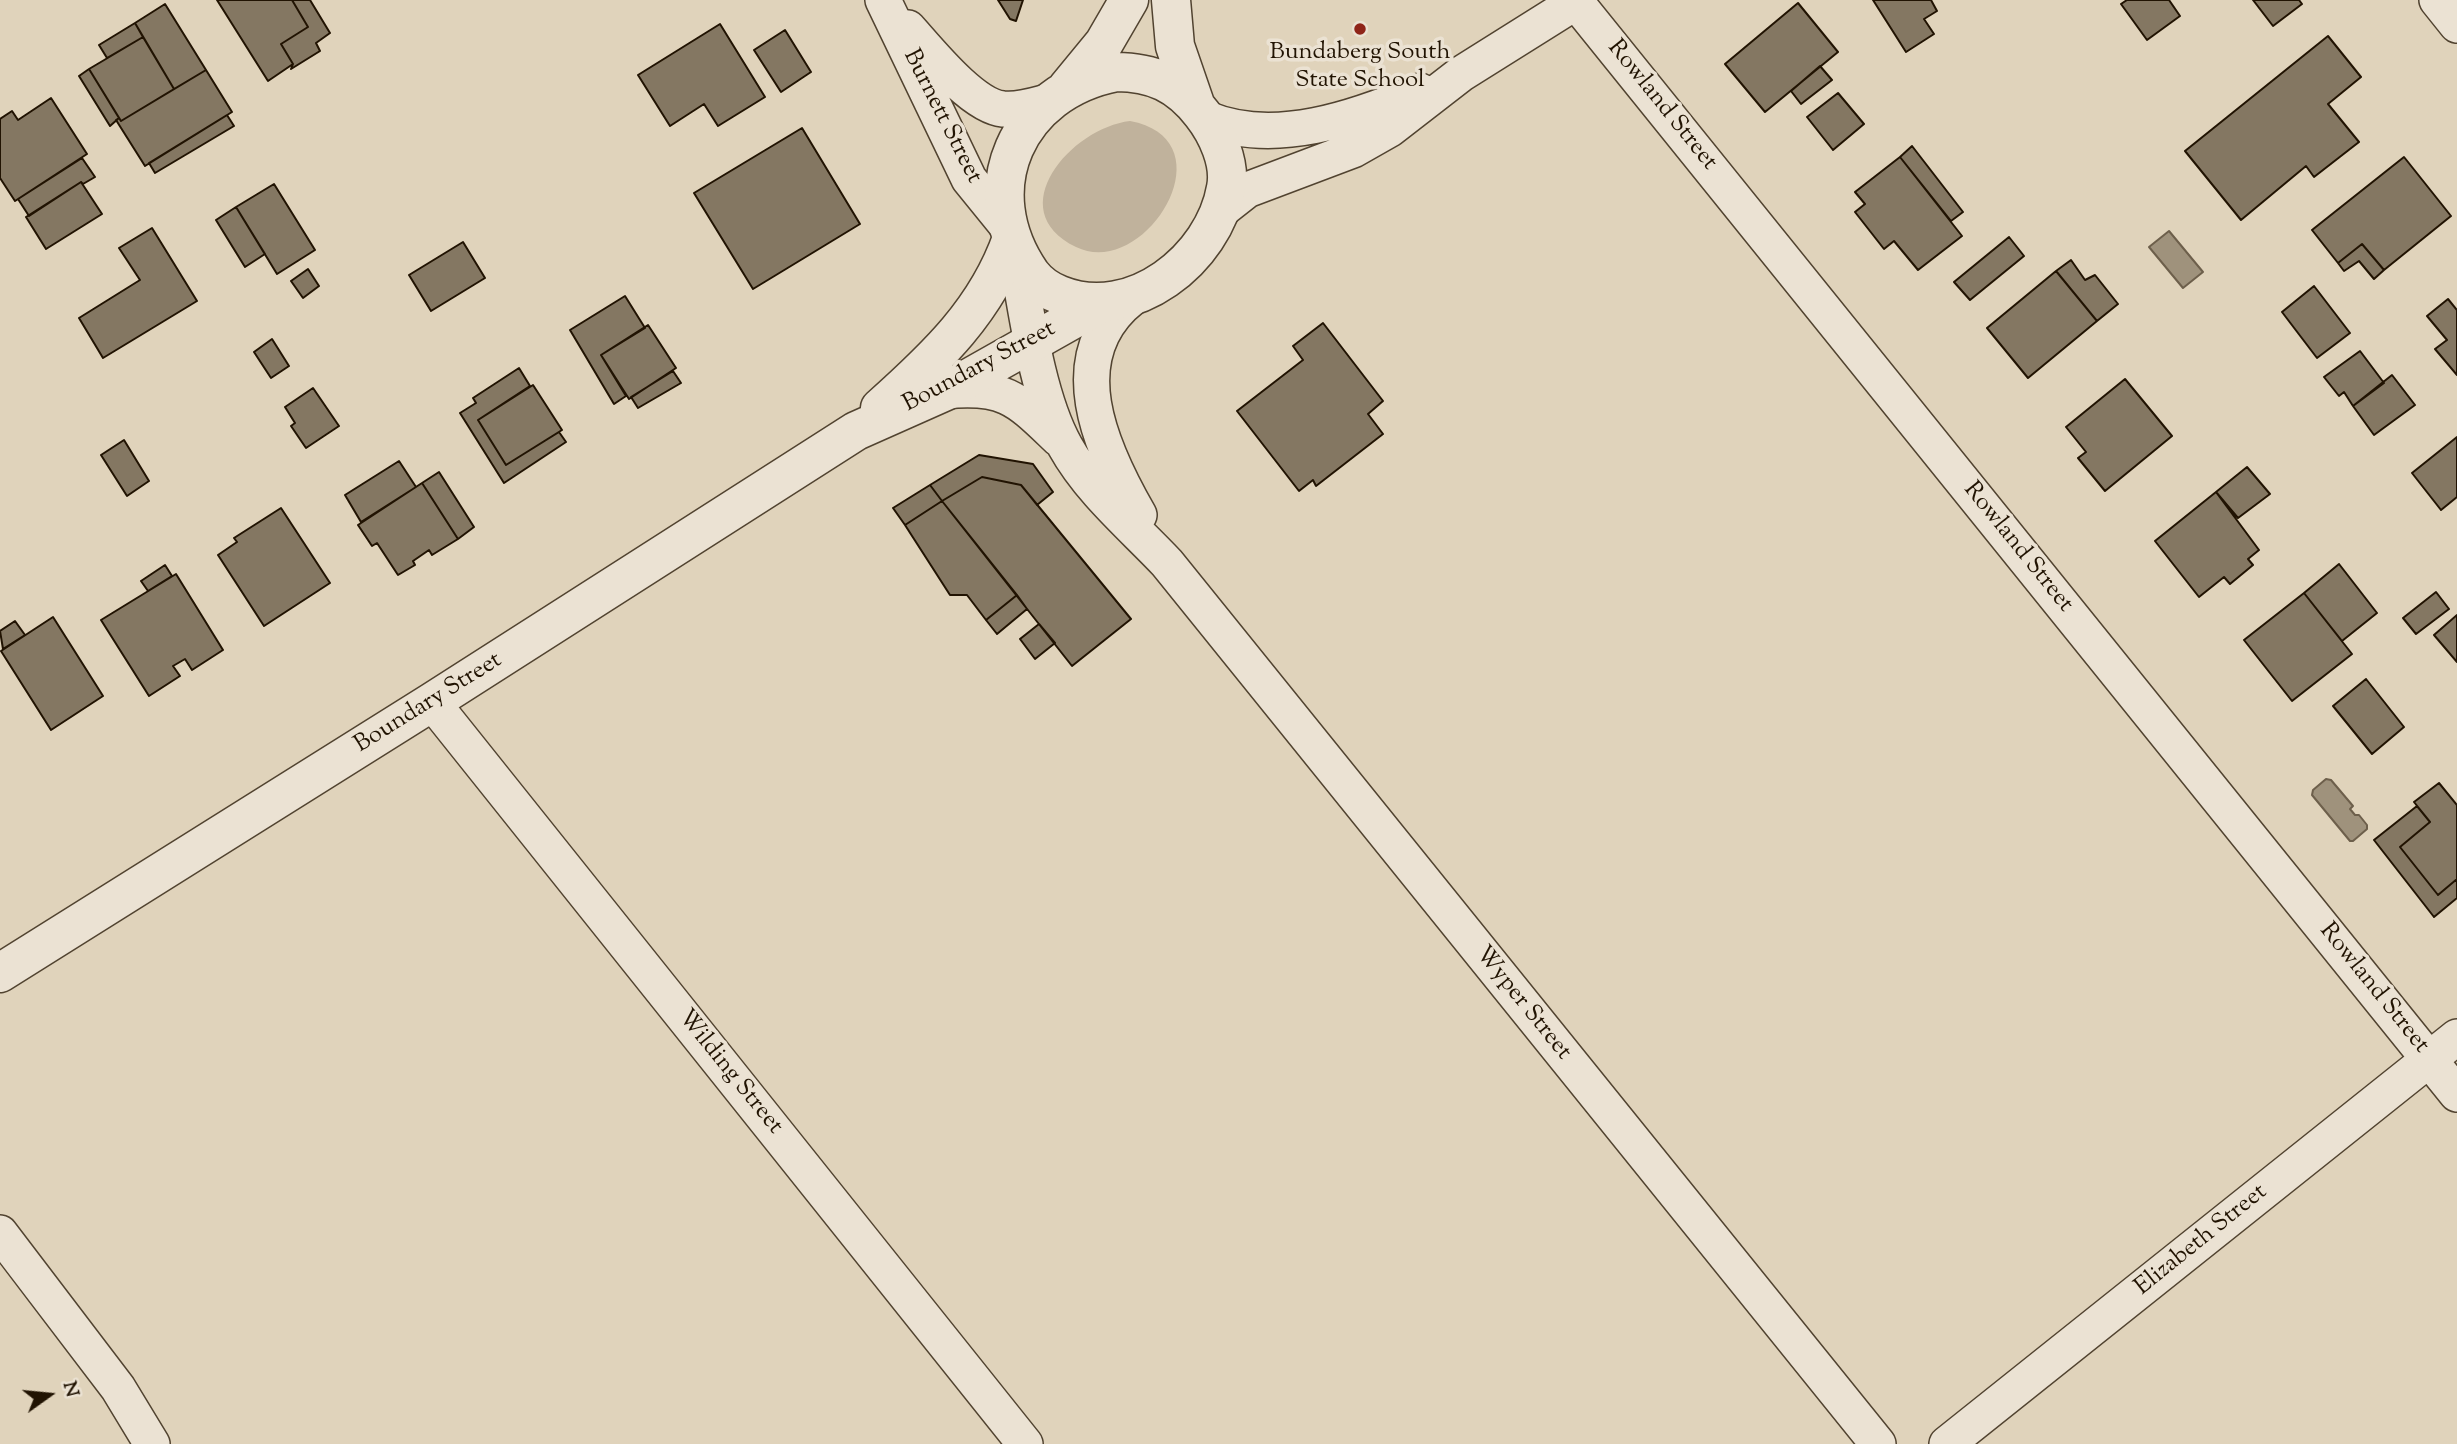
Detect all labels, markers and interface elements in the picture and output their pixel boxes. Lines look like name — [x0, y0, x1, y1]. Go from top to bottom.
marker: Bundaberg South State School — [1352, 21, 1368, 37]
street label: Rowland Street — [1600, 35, 1722, 177]
place label: Bundaberg South State School — [1270, 40, 1450, 96]
street label: Burnett Street — [895, 45, 987, 189]
street label: Boundary Street — [899, 316, 1061, 420]
street label: Rowland Street — [1956, 477, 2078, 619]
street label: Boundary Street — [350, 647, 508, 761]
street label: Rowland Street — [2312, 918, 2434, 1060]
street label: Wyper Street — [1467, 941, 1577, 1067]
street label: Wilding Street — [670, 1005, 788, 1141]
street label: Elizabeth Street — [2130, 1179, 2274, 1303]
north arrow — [14, 1360, 84, 1430]
text: N — [55, 1379, 85, 1400]

